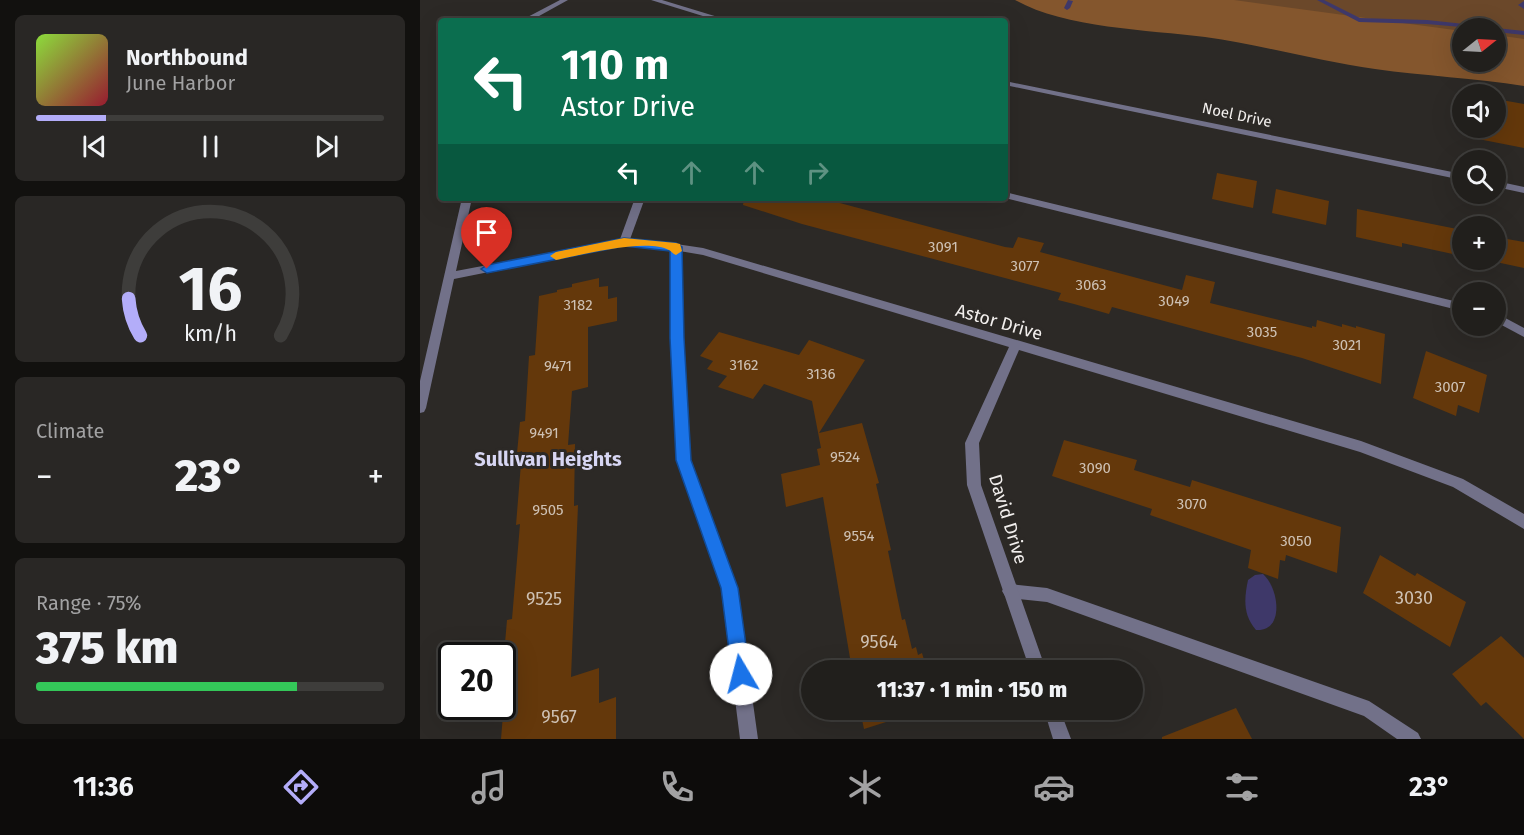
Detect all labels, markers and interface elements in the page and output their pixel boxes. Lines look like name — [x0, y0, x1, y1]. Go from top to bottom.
north arrow — [1452, 18, 1506, 72]
map controls — [1452, 18, 1506, 336]
text: 110 m — [561, 40, 669, 90]
icon: left — [462, 42, 540, 120]
text: Northbound — [126, 44, 248, 71]
text: June Harbor — [126, 71, 235, 95]
button: sound — [1452, 84, 1506, 138]
text: Astor Drive — [561, 91, 695, 123]
street label: Noel Drive — [1201, 99, 1273, 131]
icon: previous — [78, 130, 111, 163]
icon: pause — [194, 130, 227, 163]
icon: next — [310, 130, 343, 163]
button: search — [1452, 150, 1506, 204]
icon: left — [612, 156, 645, 189]
icon: ahead — [675, 156, 708, 189]
icon: ahead — [738, 156, 771, 189]
icon: right — [801, 156, 834, 189]
pin — [461, 207, 512, 269]
icon: arrive — [470, 216, 503, 249]
button: + — [1452, 216, 1506, 270]
house number: 3091 — [928, 238, 958, 256]
text: 16 — [178, 252, 242, 327]
house number: 3077 — [1011, 257, 1040, 275]
house number: 3063 — [1075, 276, 1107, 294]
button: − — [1452, 282, 1506, 336]
house number: 3049 — [1158, 292, 1190, 310]
house number: 3182 — [563, 296, 593, 314]
street label: Astor Drive — [953, 299, 1045, 345]
text: km/h — [183, 321, 237, 347]
house number: 3035 — [1247, 323, 1277, 341]
house number: 3021 — [1332, 336, 1362, 354]
house number: 3162 — [730, 356, 758, 374]
house number: 9471 — [544, 357, 572, 375]
house number: 3136 — [806, 365, 836, 383]
house number: 3007 — [1435, 378, 1466, 396]
text: Climate — [36, 419, 104, 443]
house number: 9491 — [529, 424, 559, 442]
district label: Sullivan Heights — [474, 447, 622, 471]
house number: 9524 — [830, 448, 860, 466]
text: 23° — [175, 449, 245, 503]
text: − — [36, 457, 53, 497]
text: + — [368, 457, 384, 497]
house number: 3090 — [1079, 459, 1111, 477]
street label: David Drive — [984, 471, 1032, 567]
house number: 3070 — [1177, 495, 1207, 513]
house number: 9505 — [532, 501, 564, 519]
house number: 9554 — [844, 527, 874, 545]
house number: 3050 — [1280, 532, 1312, 550]
house number: 3030 — [1395, 587, 1433, 609]
house number: 9525 — [526, 588, 562, 610]
text: Range · 75% — [36, 591, 142, 615]
text: 375 km — [36, 621, 178, 675]
house number: 9564 — [860, 631, 898, 653]
speed limit sign: 20 — [438, 642, 516, 720]
position arrow — [709, 642, 773, 706]
text: 11:37 · 1 min · 150 m — [877, 676, 1067, 703]
house number: 9567 — [541, 706, 577, 728]
icon: directions — [280, 766, 322, 808]
icon: music — [468, 766, 510, 808]
icon: phone — [656, 766, 698, 808]
icon: climate — [844, 766, 886, 808]
icon: car — [1033, 766, 1075, 808]
icon: filters — [1221, 766, 1263, 808]
text: 11:36 — [73, 771, 134, 803]
text: 23° — [1409, 771, 1451, 803]

